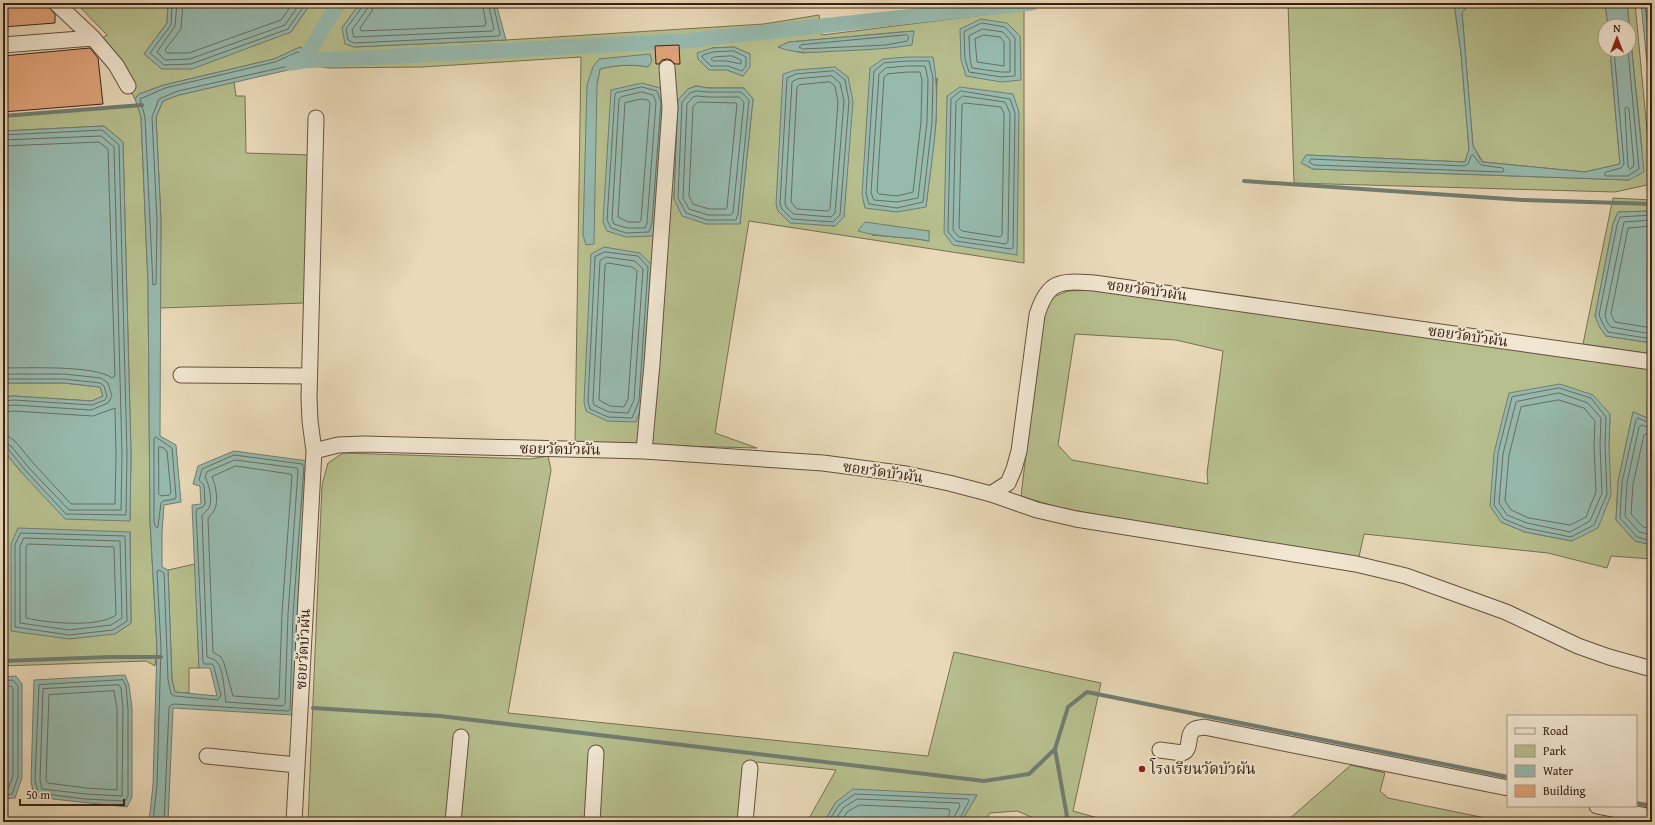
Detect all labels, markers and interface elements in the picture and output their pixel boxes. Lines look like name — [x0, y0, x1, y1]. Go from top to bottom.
north arrow — [1597, 18, 1637, 58]
text: N — [1613, 20, 1621, 36]
street label: ซอยวัดบัวผัน — [1105, 273, 1189, 306]
street label: ซอยวัดบัวผัน — [1426, 319, 1510, 352]
street label: ซอยวัดบัวผัน — [519, 437, 601, 460]
street label: ซอยวัดบัวผัน — [841, 455, 925, 488]
street label: ซอยวัดบัวผัน — [290, 608, 315, 690]
legend — [1507, 715, 1637, 807]
text: Road — [1543, 722, 1569, 739]
text: Park — [1543, 742, 1567, 759]
place label: โรงเรียนวัดบัวผัน — [1149, 758, 1256, 779]
text: Water — [1543, 762, 1573, 779]
marker: โรงเรียนวัดบัวผัน — [1137, 764, 1147, 774]
scale bar — [20, 781, 124, 807]
text: Building — [1543, 782, 1586, 799]
text: 50 m — [26, 786, 50, 803]

